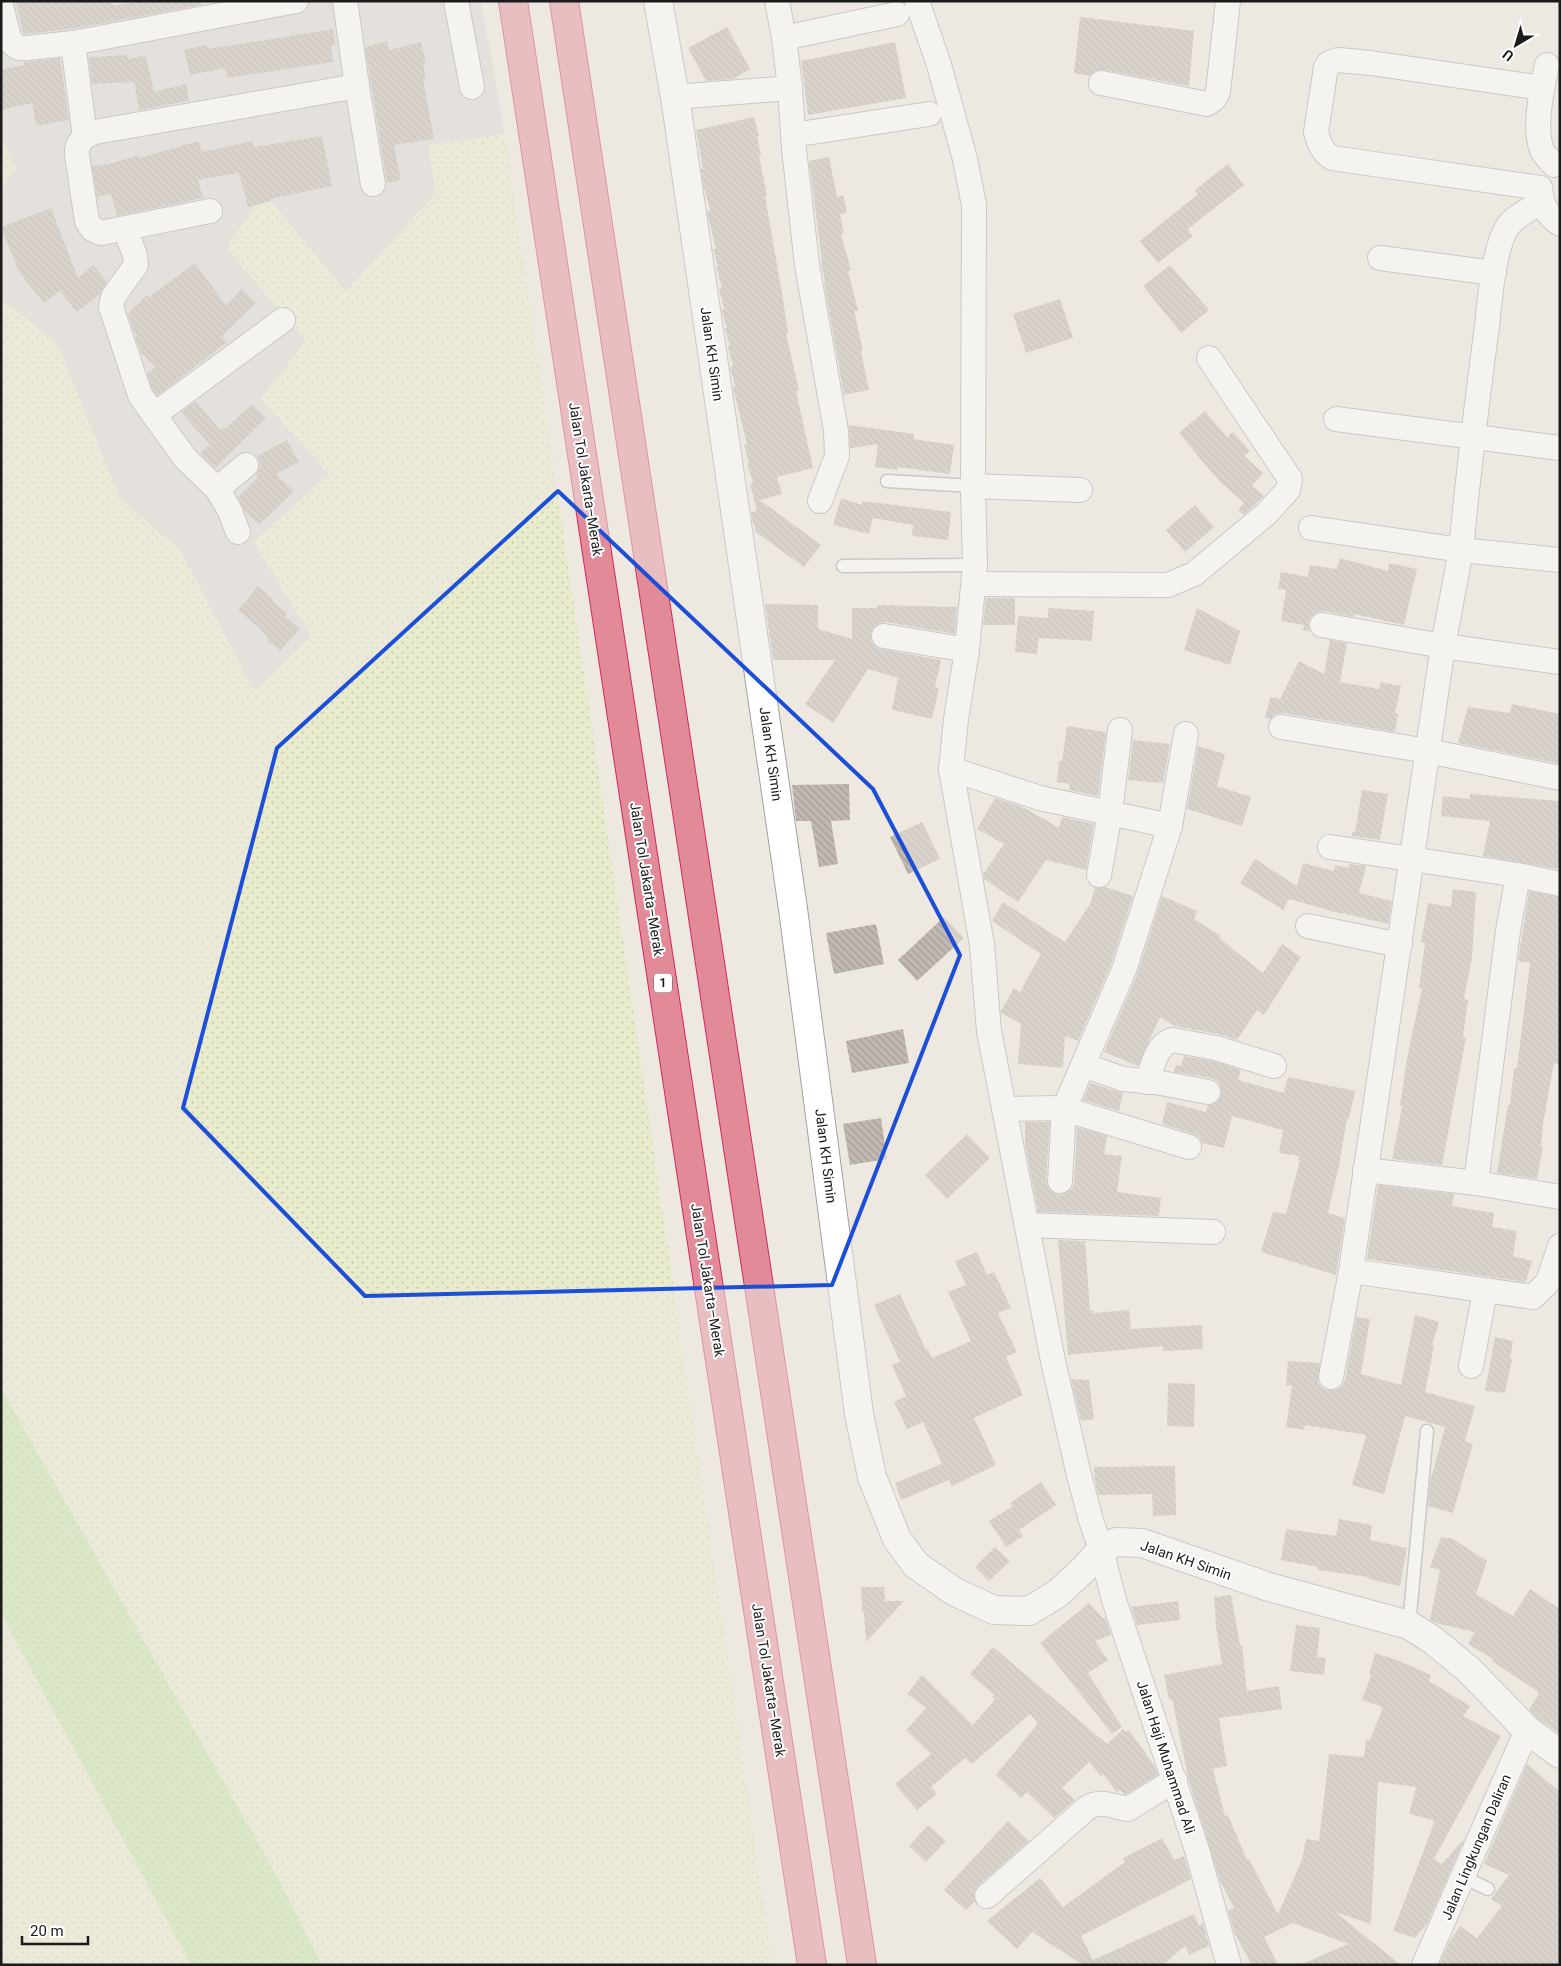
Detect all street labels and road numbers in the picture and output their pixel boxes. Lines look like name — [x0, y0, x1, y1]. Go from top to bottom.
street label: Jalan KH Simin — [697, 306, 727, 402]
street label: Jalan Tol Jakarta–Merak — [566, 401, 606, 558]
street label: Jalan KH Simin — [756, 706, 786, 802]
street label: Jalan Tol Jakarta–Merak — [627, 801, 667, 958]
road number: 1 — [654, 974, 672, 992]
street label: Jalan KH Simin — [812, 1108, 840, 1204]
street label: Jalan Tol Jakarta–Merak — [688, 1202, 728, 1359]
street label: Jalan KH Simin — [1139, 1537, 1233, 1583]
street label: Jalan Tol Jakarta–Merak — [749, 1602, 789, 1759]
street label: Jalan Haji Muhammad Ali — [1134, 1678, 1198, 1836]
street label: Jalan Lingkungan Daliran — [1438, 1772, 1514, 1922]

